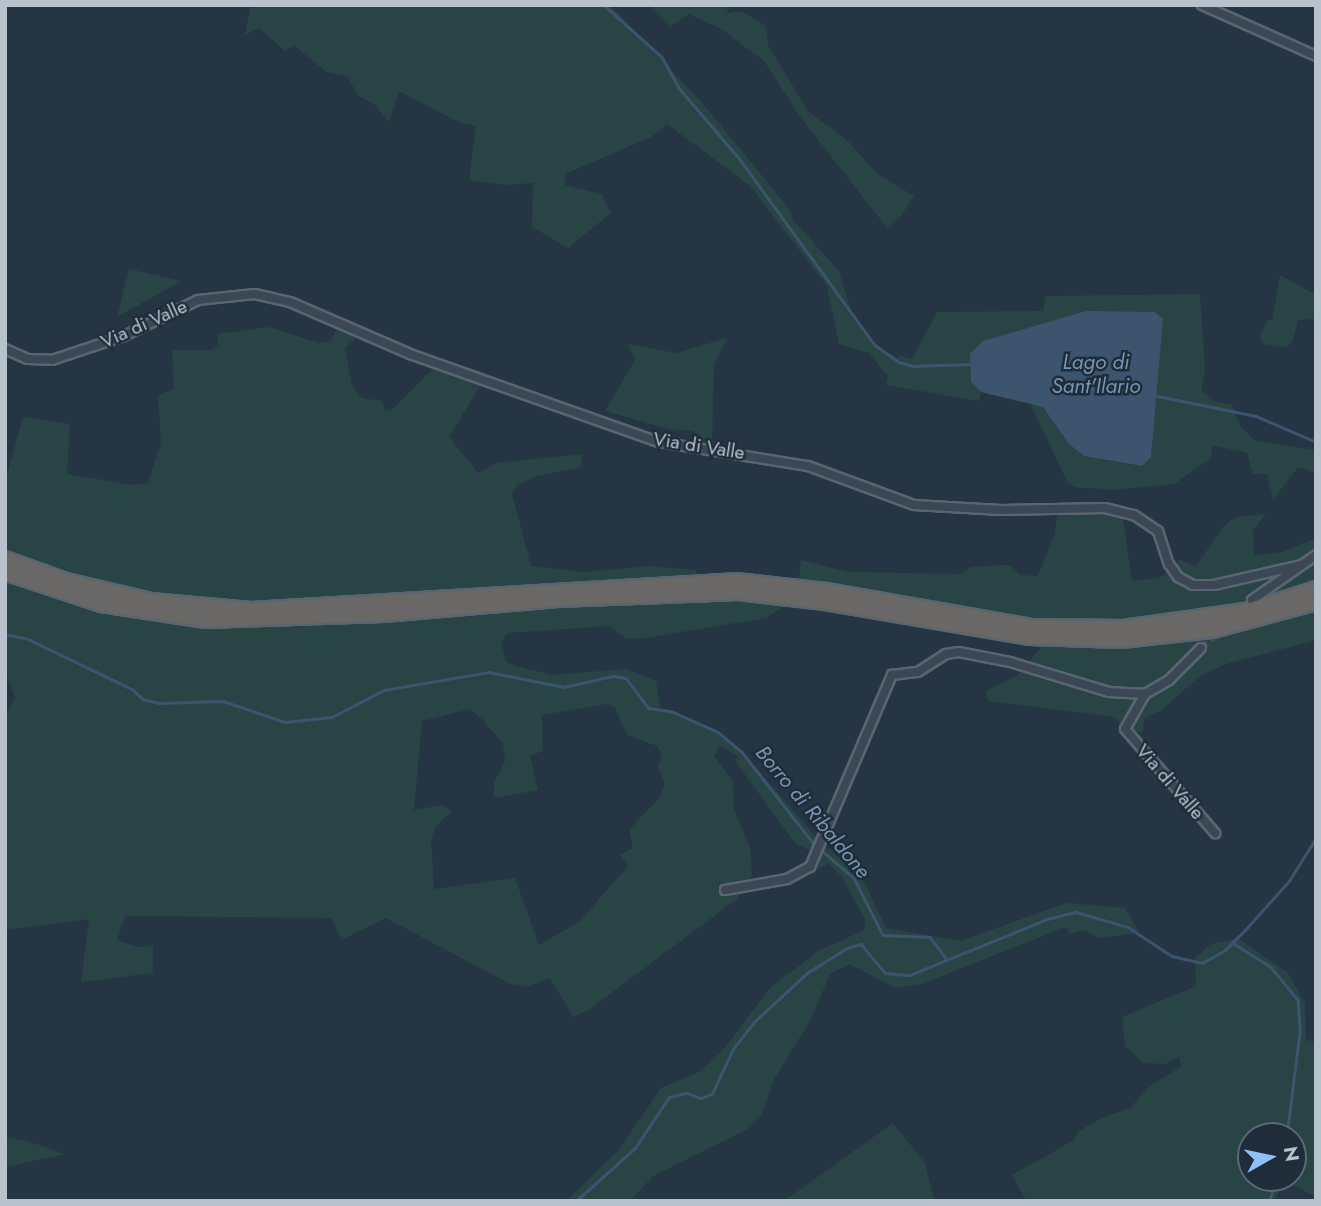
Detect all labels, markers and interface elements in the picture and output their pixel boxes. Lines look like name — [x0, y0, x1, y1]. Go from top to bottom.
street label: Via di Valle — [97, 295, 191, 353]
water label: Lago di Sant'Ilario — [1052, 349, 1140, 399]
street label: Via di Valle — [652, 428, 746, 464]
street label: Via di Valle — [1131, 740, 1209, 824]
water label: Borro di Ribaldone — [750, 741, 876, 883]
north arrow — [1237, 1122, 1307, 1192]
text: N — [1277, 1144, 1306, 1164]

